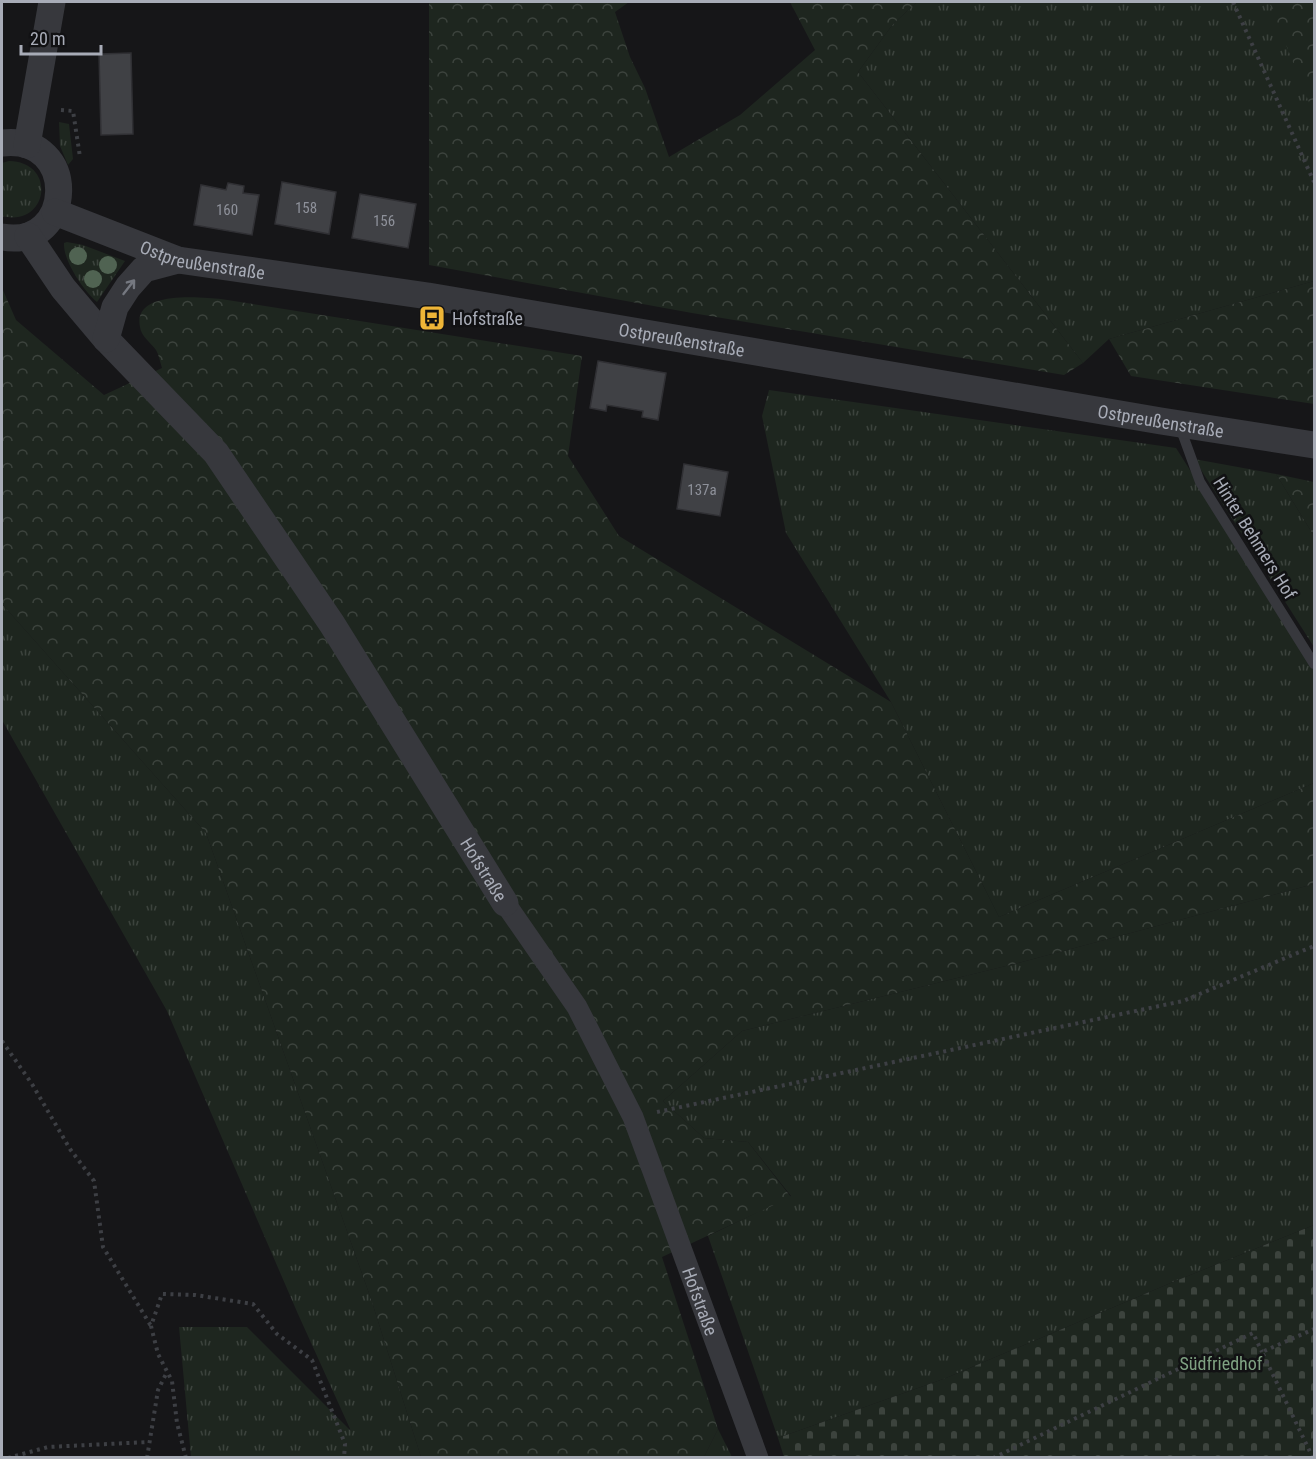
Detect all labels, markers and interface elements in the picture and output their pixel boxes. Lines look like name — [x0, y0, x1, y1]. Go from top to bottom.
scale bar — [21, 18, 100, 56]
text: 20 m — [30, 28, 65, 49]
house number: 158 — [295, 199, 317, 217]
house number: 160 — [216, 201, 238, 219]
house number: 156 — [373, 212, 395, 230]
street label: Ostpreußenstraße — [137, 236, 266, 283]
one-way arrow — [123, 279, 136, 295]
bus stop icon: Hofstraße — [417, 303, 447, 333]
place label: Hofstraße — [452, 308, 523, 329]
street label: Ostpreußenstraße — [617, 318, 746, 360]
street label: Ostpreußenstraße — [1096, 400, 1225, 441]
street label: Hinter Behmers Hof — [1209, 473, 1301, 603]
house number: 137a — [687, 481, 717, 499]
street label: Hofstraße — [456, 834, 512, 905]
street label: Hofstraße — [678, 1264, 723, 1338]
park label: Südfriedhof — [1179, 1353, 1263, 1374]

